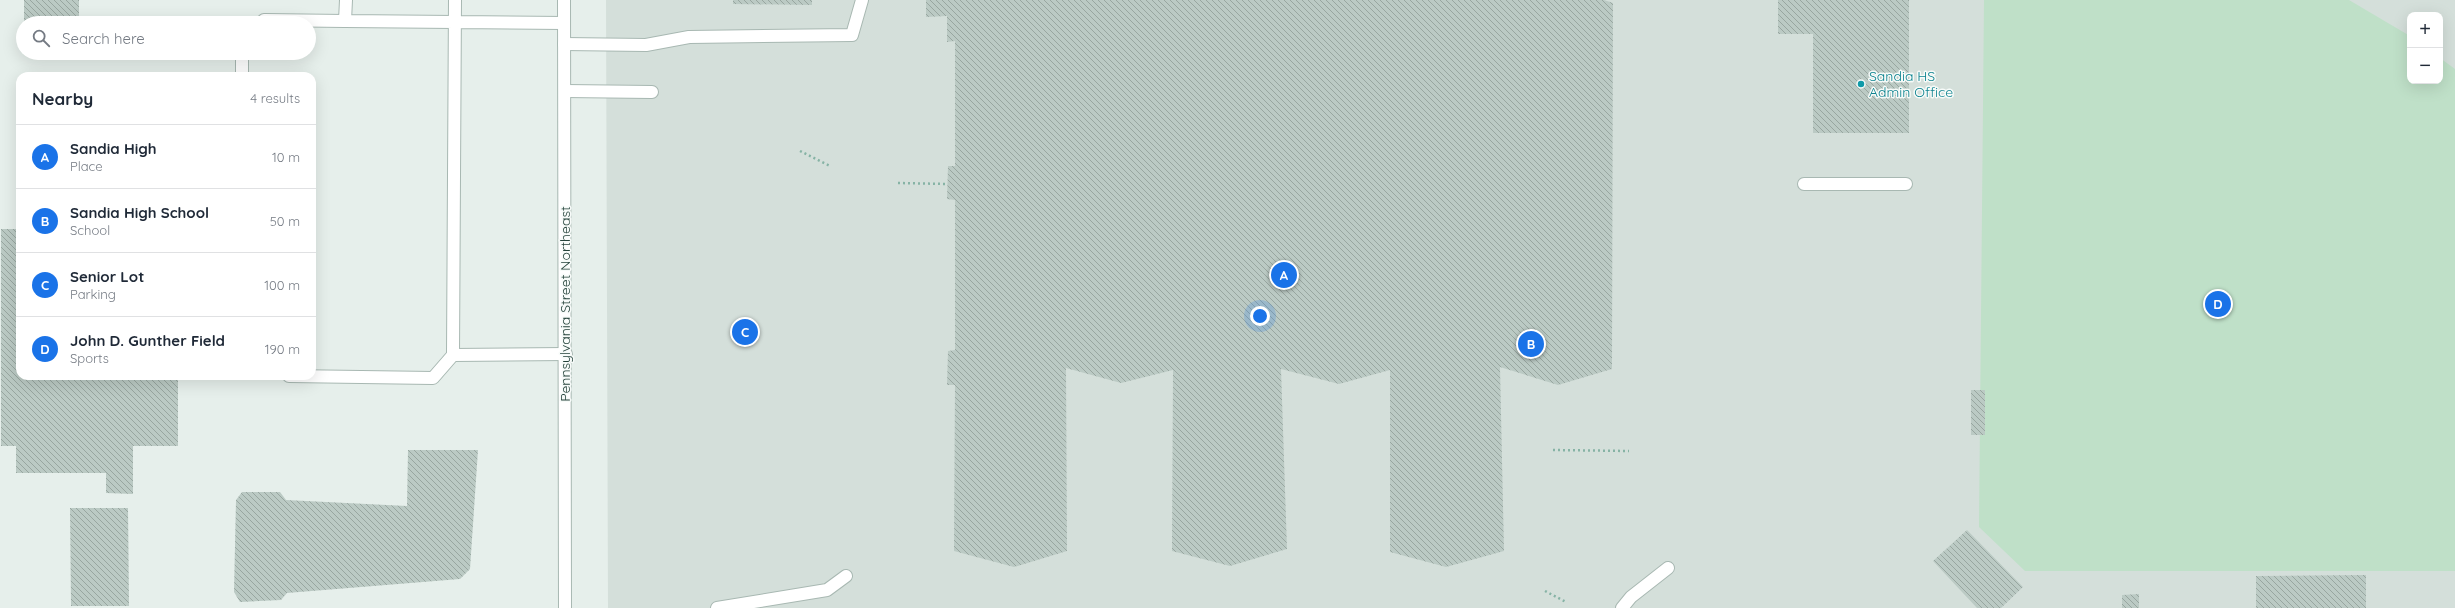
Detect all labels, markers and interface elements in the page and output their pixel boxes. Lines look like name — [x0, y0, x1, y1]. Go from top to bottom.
map controls — [2407, 12, 2443, 84]
button: + — [2407, 12, 2443, 48]
search box — [16, 16, 316, 60]
icon: search — [30, 27, 52, 49]
text: Search here — [62, 29, 145, 48]
button: − — [2407, 48, 2443, 84]
place label: Sandia HS Admin Office — [1869, 67, 1953, 101]
marker: Sandia HS Admin Office — [1856, 79, 1866, 89]
text: Nearby — [32, 88, 93, 109]
text: 4 results — [250, 90, 300, 106]
text: Sandia High — [70, 139, 157, 158]
text: A — [41, 149, 49, 165]
text: 10 m — [272, 149, 300, 165]
text: Place — [70, 158, 103, 174]
text: Sandia High School — [70, 203, 209, 222]
street label: Pennsylvania Street Northeast — [556, 206, 574, 402]
text: B — [41, 213, 49, 229]
text: 50 m — [270, 213, 300, 229]
text: School — [70, 222, 110, 238]
pin: A — [1271, 260, 1297, 290]
text: Senior Lot — [70, 267, 144, 286]
text: C — [41, 277, 49, 293]
text: 100 m — [264, 277, 300, 293]
text: Parking — [70, 286, 116, 302]
pin: D — [2205, 289, 2231, 319]
your location — [1250, 306, 1270, 326]
pin: C — [732, 317, 758, 347]
pin: B — [1518, 329, 1544, 359]
text: John D. Gunther Field — [70, 331, 225, 350]
text: D — [40, 341, 50, 357]
text: 190 m — [265, 341, 300, 357]
text: Sports — [70, 350, 109, 366]

